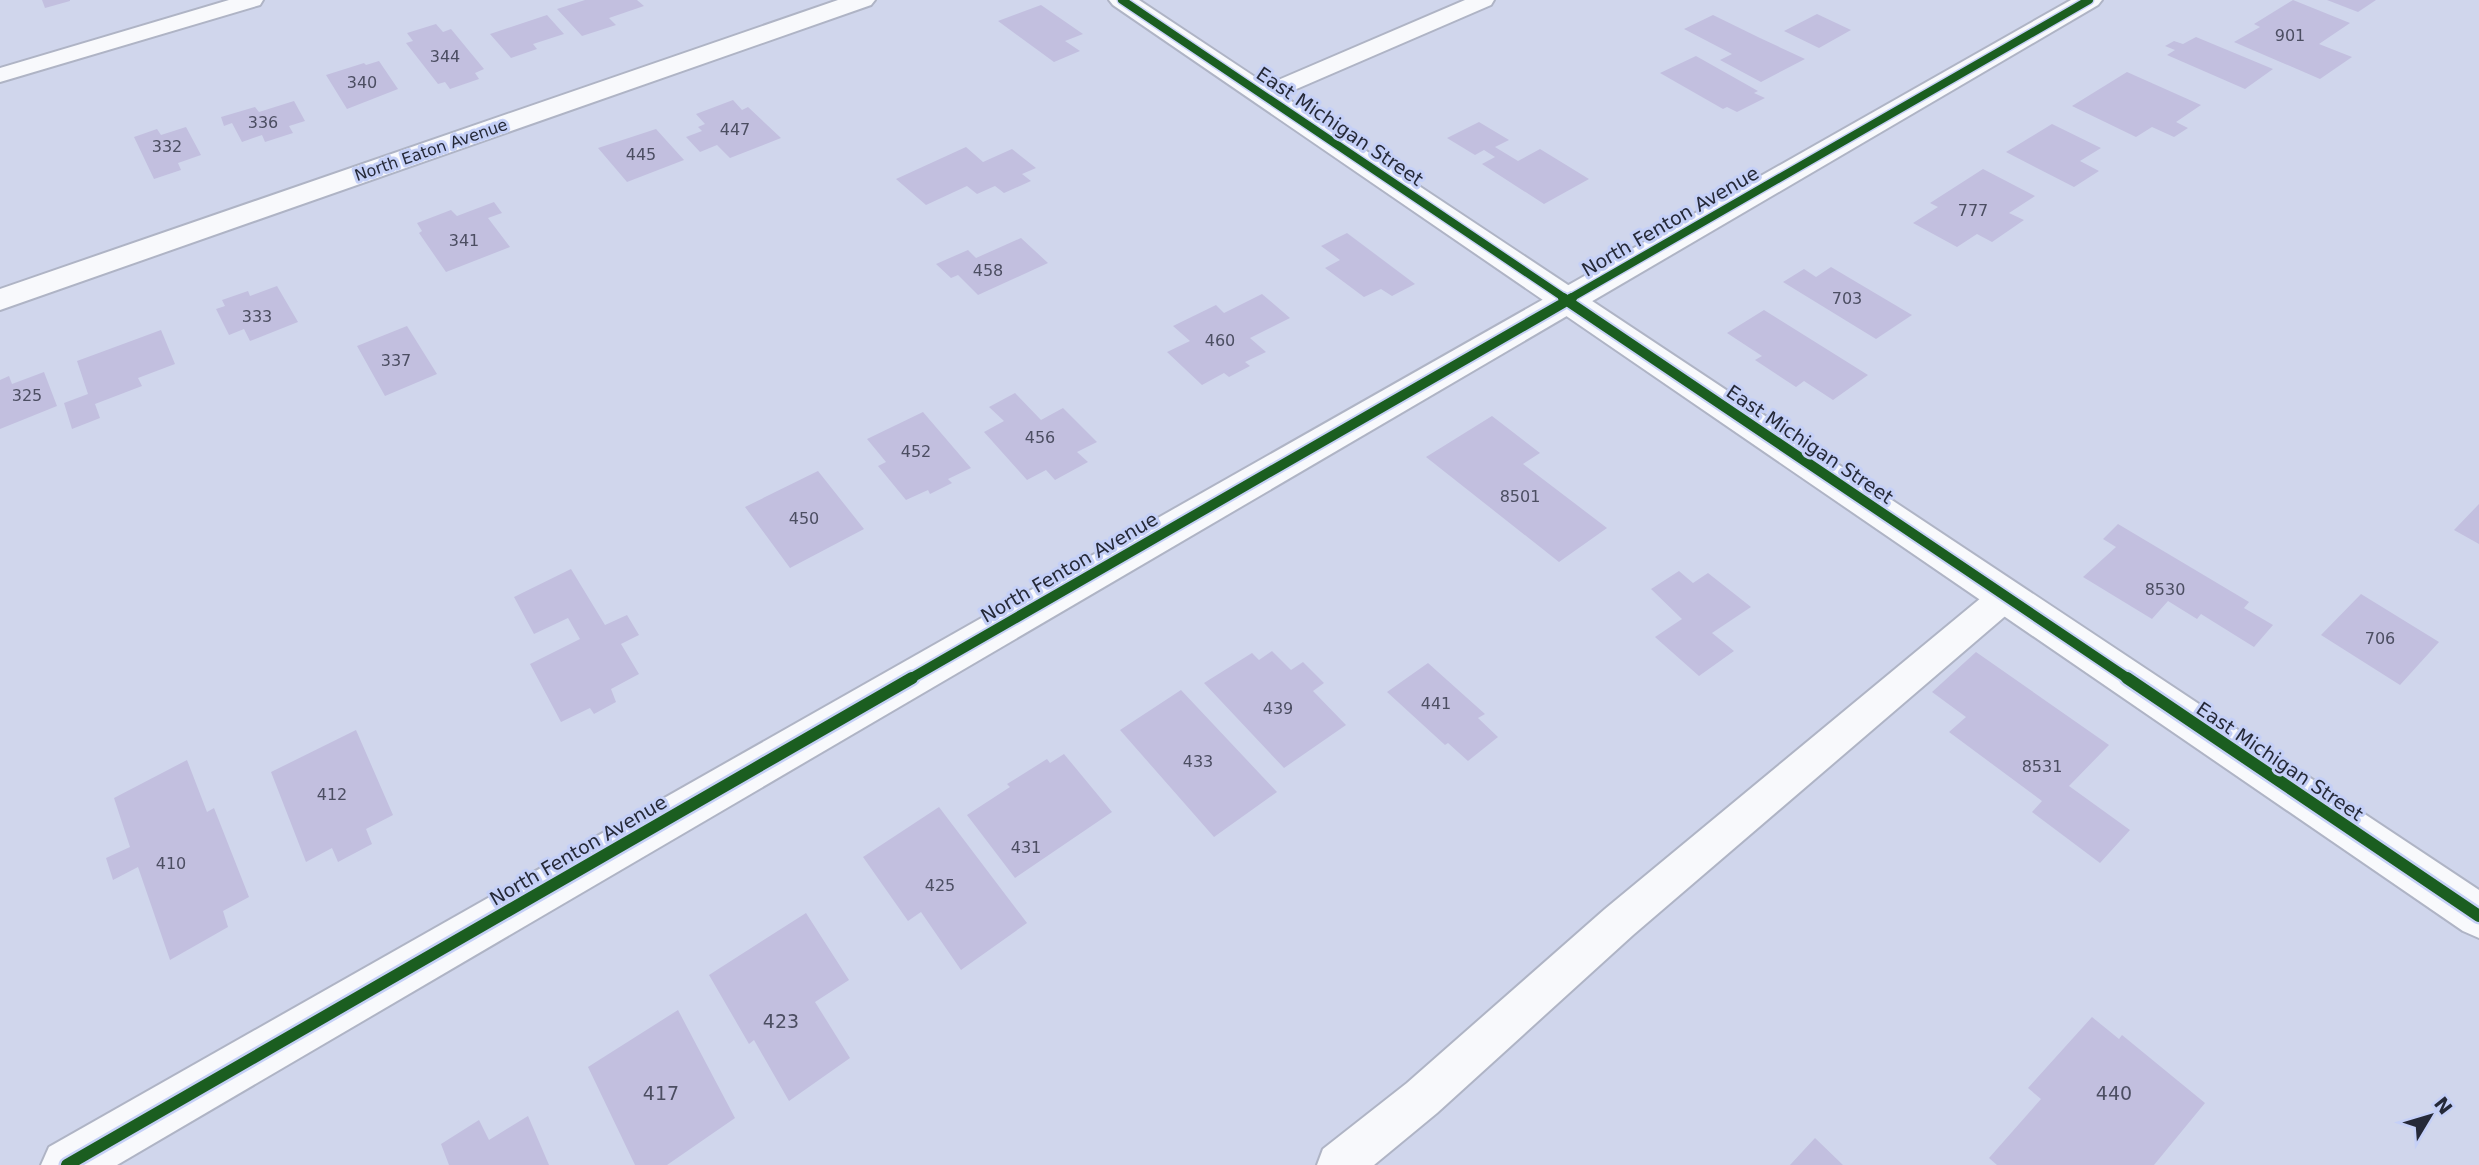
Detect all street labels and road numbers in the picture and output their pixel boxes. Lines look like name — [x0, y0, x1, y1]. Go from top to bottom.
street label: East Michigan Street — [1253, 62, 1427, 190]
street label: North Eaton Avenue — [352, 115, 510, 185]
street label: North Fenton Avenue — [1578, 161, 1762, 281]
street label: East Michigan Street — [1723, 380, 1897, 508]
street label: North Fenton Avenue — [977, 507, 1161, 627]
street label: East Michigan Street — [2193, 697, 2367, 825]
street label: North Fenton Avenue — [486, 790, 670, 910]

